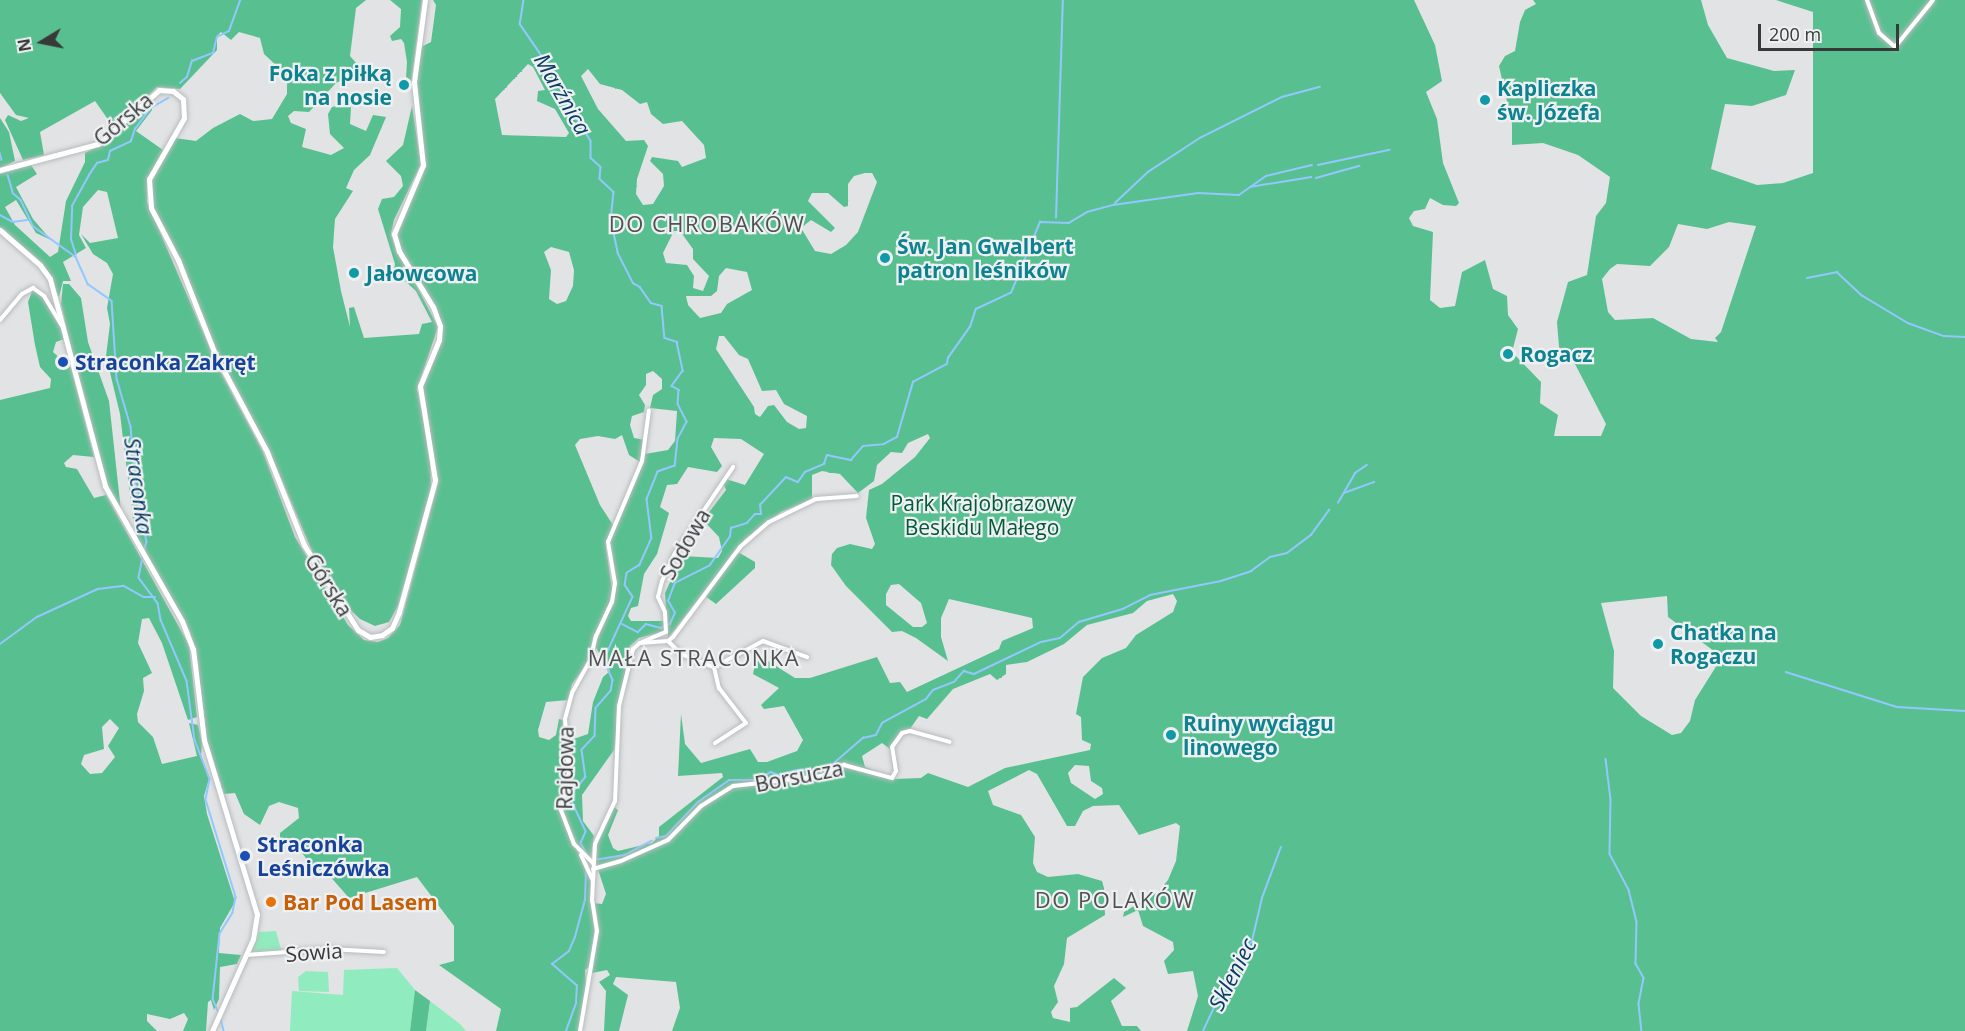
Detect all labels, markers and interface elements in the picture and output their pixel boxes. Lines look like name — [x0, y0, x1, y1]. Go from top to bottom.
north arrow — [12, 12, 72, 72]
scale bar — [1761, 12, 1902, 50]
text: 200 m — [1769, 22, 1821, 46]
text: N — [12, 37, 36, 53]
water label: Marźnica — [529, 48, 597, 140]
place label: Foka z piłką na nosie — [269, 60, 392, 110]
place label: Kapliczka św. Józefa — [1497, 75, 1600, 125]
marker: Foka z piłką na nosie — [397, 78, 411, 92]
street label: Górska — [88, 87, 158, 151]
marker: Kapliczka św. Józefa — [1478, 93, 1492, 107]
district label: DO CHROBAKÓW — [609, 211, 805, 237]
place label: Św. Jan Gwalbert patron leśników — [897, 233, 1074, 283]
marker: Św. Jan Gwalbert patron leśników — [878, 251, 892, 265]
place label: Jałowcowa — [366, 260, 477, 286]
marker: Jałowcowa — [347, 266, 361, 280]
place label: Rogacz — [1520, 341, 1592, 367]
marker: Rogacz — [1501, 347, 1515, 361]
place label: Straconka Zakręt — [75, 349, 256, 375]
marker: Straconka Zakręt — [56, 355, 70, 369]
water label: Straconka — [119, 436, 159, 536]
park label: Park Krajobrazowy Beskidu Małego — [891, 490, 1073, 540]
street label: Sodowa — [655, 504, 715, 584]
street label: Górska — [300, 549, 358, 621]
place label: Chatka na Rogaczu — [1670, 619, 1777, 669]
marker: Chatka na Rogaczu — [1651, 637, 1665, 651]
district label: MAŁA STRACONKA — [588, 645, 800, 671]
place label: Ruiny wyciągu linowego — [1183, 710, 1334, 760]
street label: Rajdowa — [552, 726, 578, 810]
marker: Ruiny wyciągu linowego — [1164, 728, 1178, 742]
street label: Borsucza — [753, 755, 845, 797]
place label: Straconka Leśniczówka — [257, 831, 390, 881]
marker: Straconka Leśniczówka — [238, 849, 252, 863]
district label: DO POLAKÓW — [1035, 887, 1195, 913]
place label: Bar Pod Lasem — [283, 889, 438, 915]
marker: Bar Pod Lasem — [264, 895, 278, 909]
water label: Skleniec — [1203, 933, 1261, 1015]
street label: Sowia — [284, 937, 344, 967]

